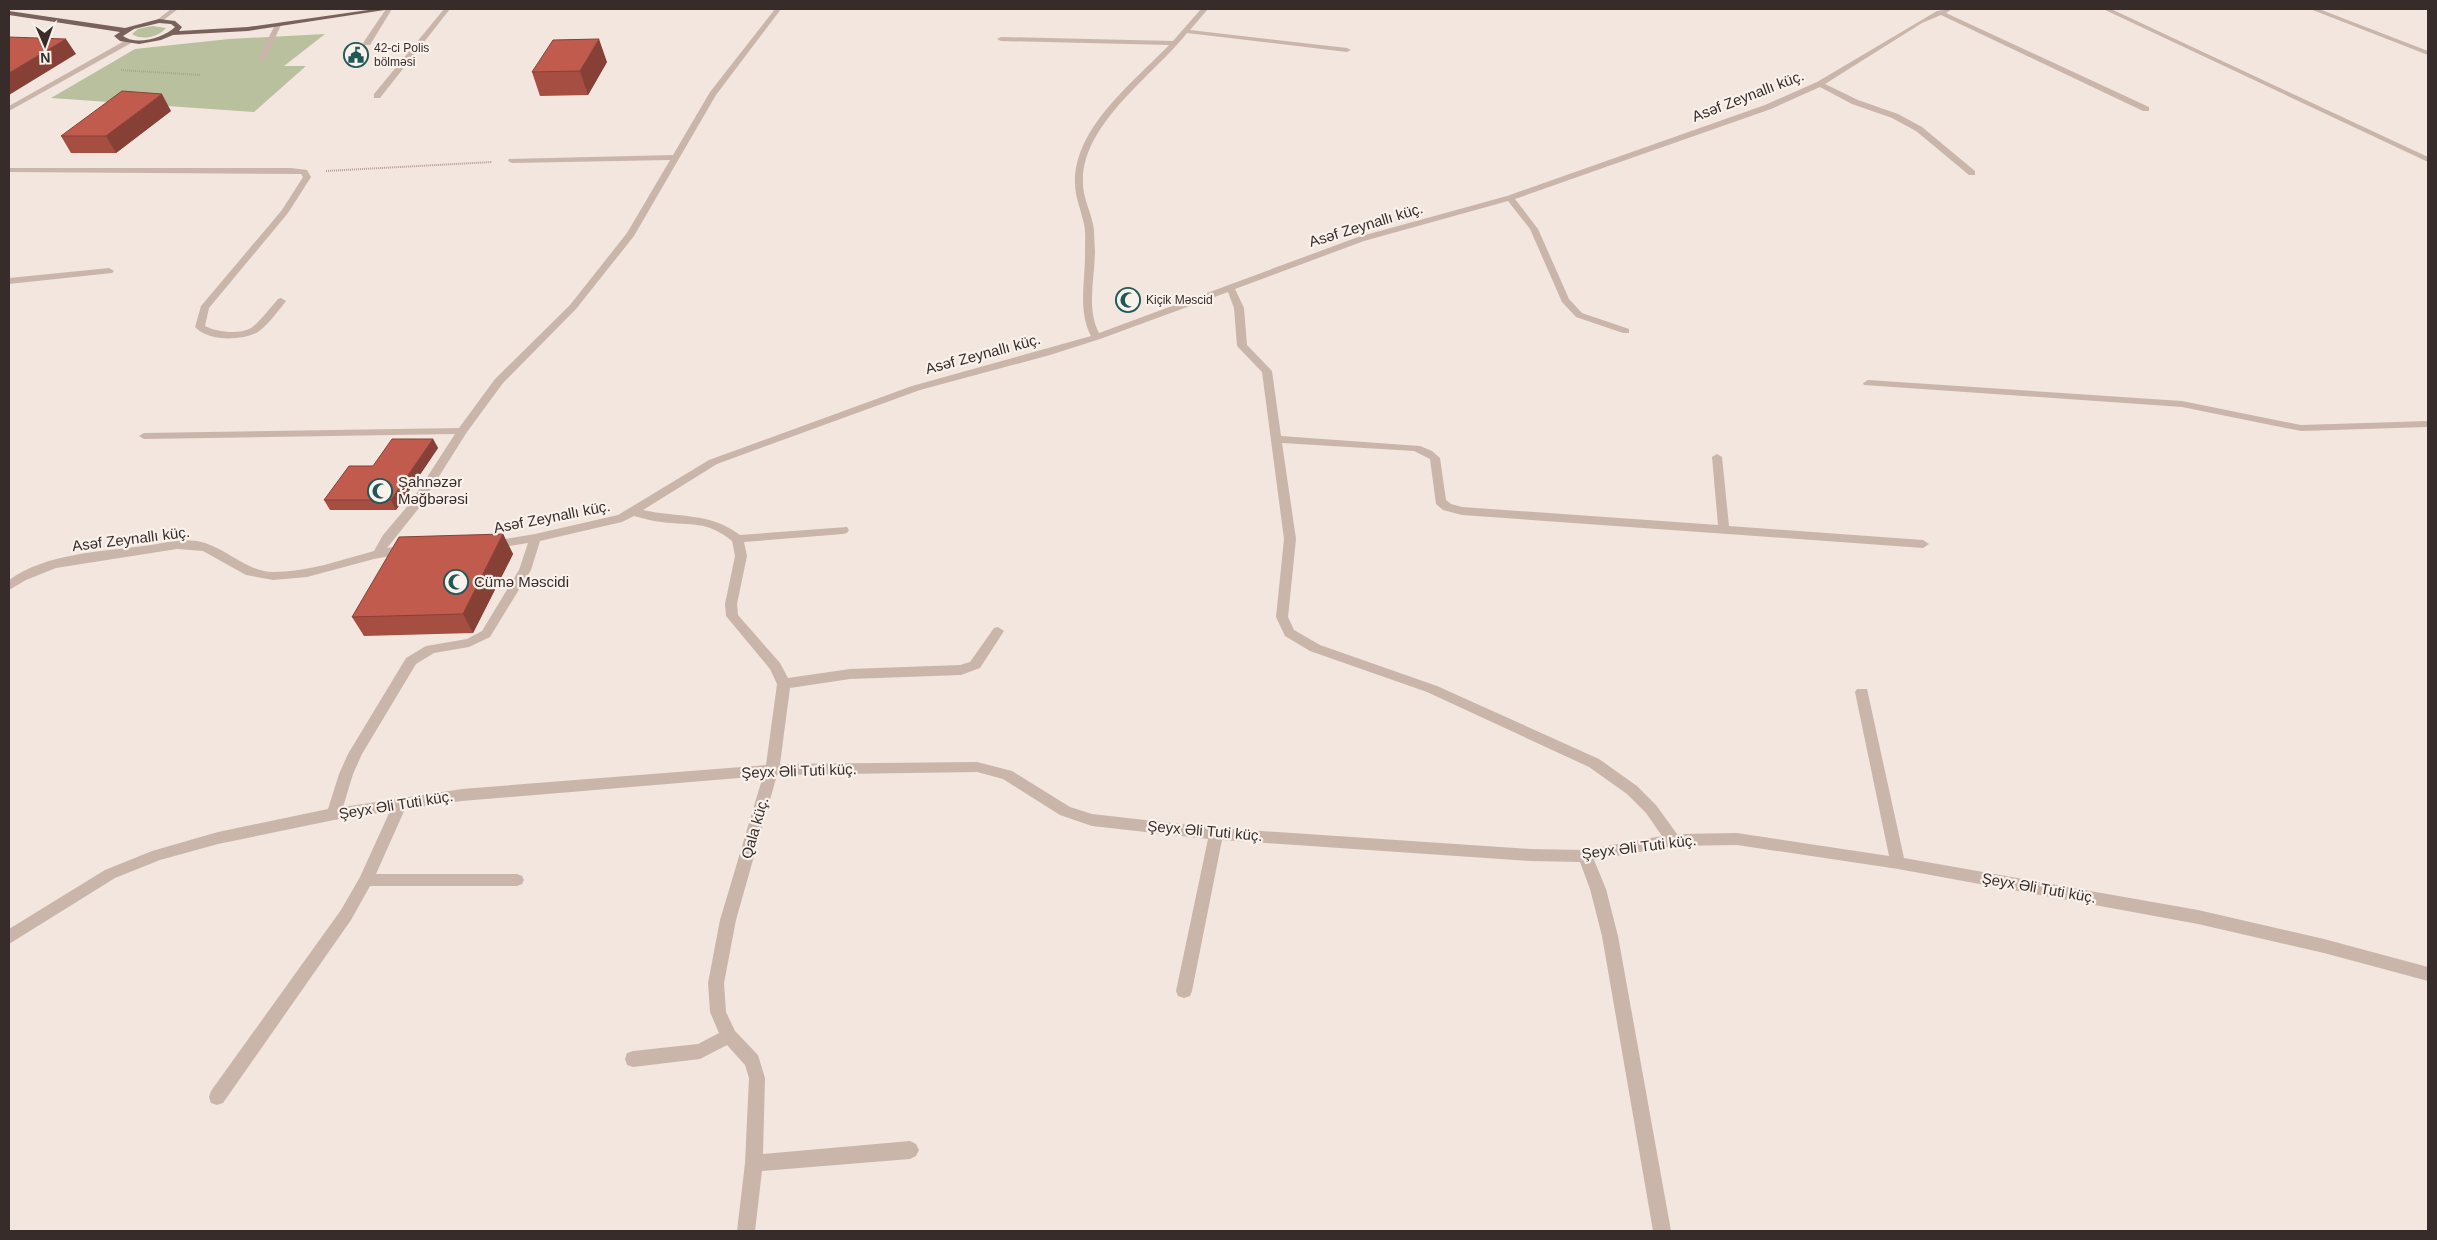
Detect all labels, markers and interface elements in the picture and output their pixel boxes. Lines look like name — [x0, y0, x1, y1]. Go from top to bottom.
north arrow — [20, 20, 70, 70]
place label: 42-ci Polis bölməsi — [374, 41, 429, 69]
public building icon: 42-ci Polis bölməsi — [343, 42, 369, 68]
text: N — [40, 50, 51, 66]
street label: Asəf Zeynallı küç. — [1690, 66, 1806, 125]
street label: Asəf Zeynallı küç. — [1307, 199, 1425, 250]
mosque icon: Kiçik Məscid — [1115, 287, 1141, 313]
place label: Kiçik Məscid — [1146, 293, 1213, 307]
street label: Asəf Zeynallı küç. — [923, 330, 1042, 377]
place label: Şahnəzər Məğbərəsi — [398, 473, 468, 507]
mosque icon: Şahnəzər Məğbərəsi — [367, 478, 393, 504]
street label: Asəf Zeynallı küç. — [492, 497, 612, 536]
street label: Asəf Zeynallı küç. — [71, 523, 191, 554]
mosque icon: Cümə Məscidi — [443, 569, 469, 595]
place label: Cümə Məscidi — [474, 573, 569, 590]
street label: Şeyx Əli Tuti küç. — [741, 760, 857, 781]
street label: Şeyx Əli Tuti küç. — [338, 787, 454, 822]
street label: Qala küç. — [738, 795, 771, 861]
street label: Şeyx Əli Tuti küç. — [1147, 817, 1263, 844]
street label: Şeyx Əli Tuti küç. — [1581, 831, 1697, 862]
street label: Şeyx Əli Tuti küç. — [1981, 869, 2097, 906]

